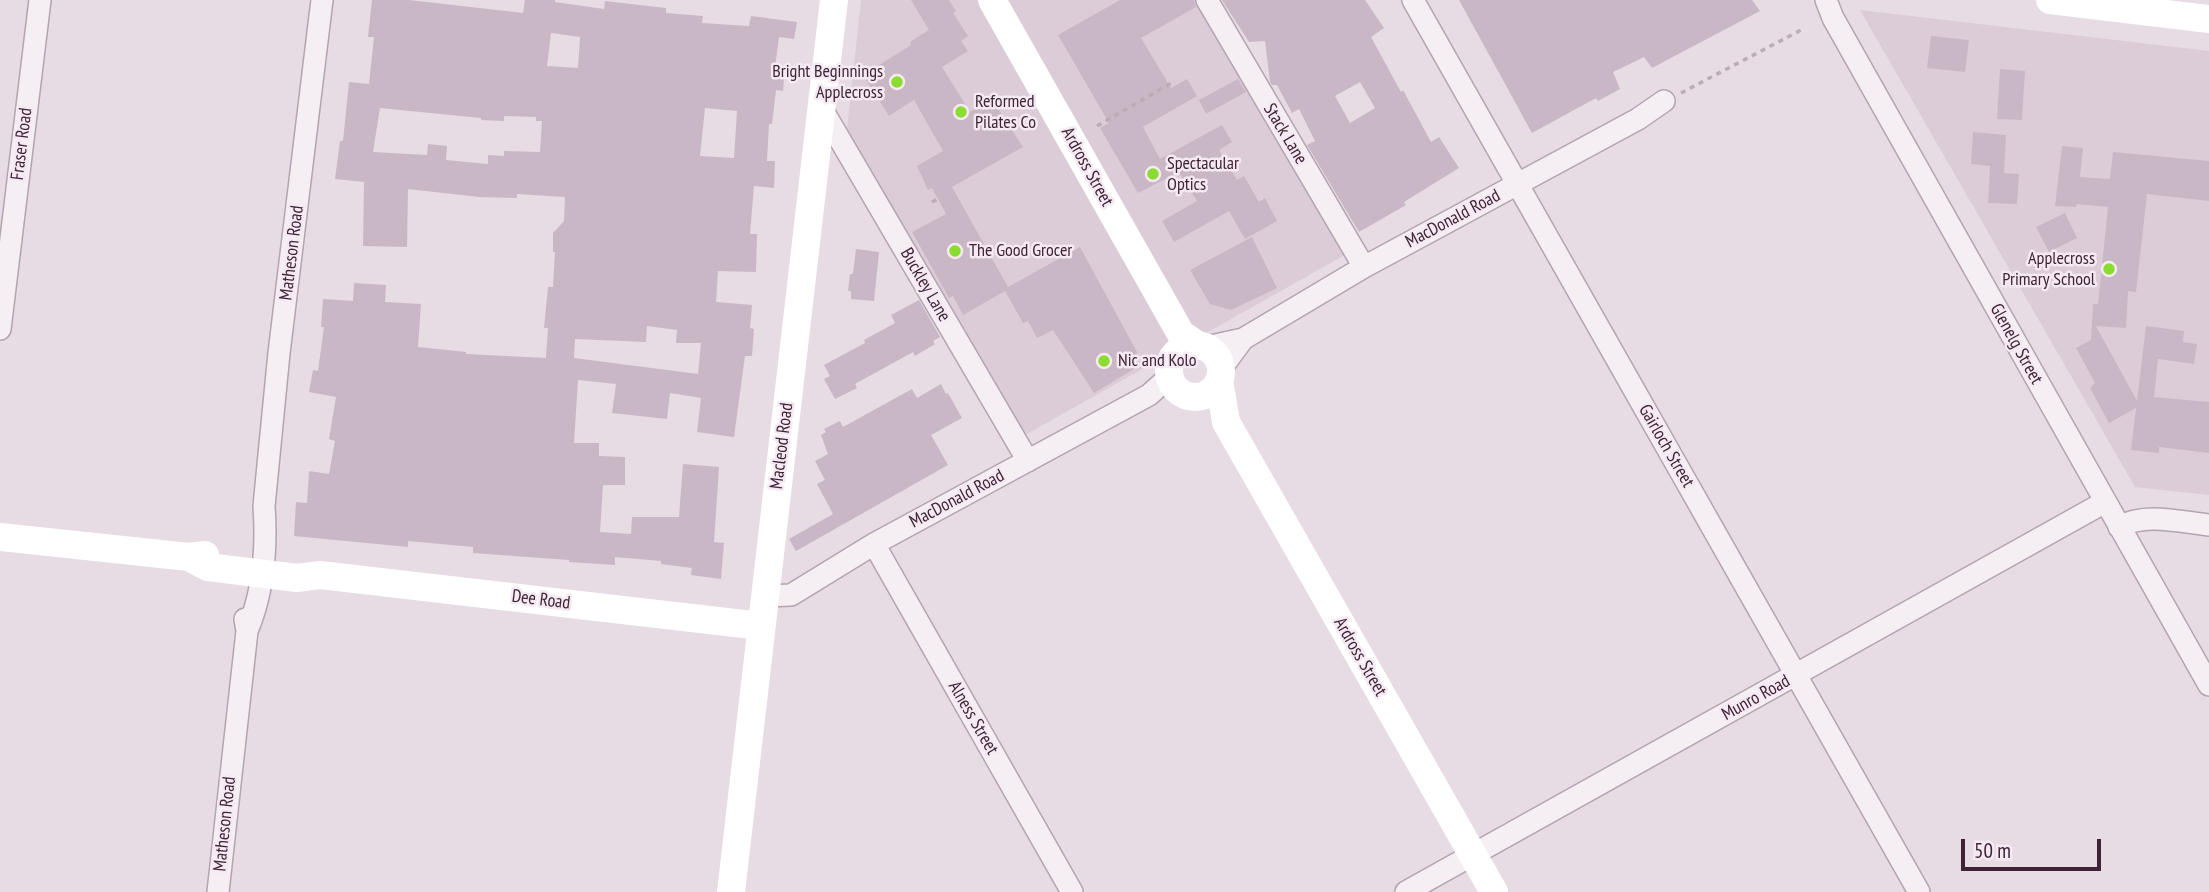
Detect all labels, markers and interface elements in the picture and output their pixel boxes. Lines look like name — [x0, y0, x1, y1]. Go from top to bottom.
place label: Bright Beginnings Applecross — [772, 61, 883, 104]
marker: Bright Beginnings Applecross — [889, 74, 905, 90]
place label: Reformed Pilates Co — [975, 91, 1036, 134]
street label: Stack Lane — [1259, 100, 1311, 168]
marker: Reformed Pilates Co — [953, 104, 969, 120]
street label: Fraser Road — [7, 107, 37, 181]
street label: Ardross Street — [1056, 124, 1118, 210]
place label: Spectacular Optics — [1167, 153, 1239, 196]
marker: Spectacular Optics — [1145, 166, 1161, 182]
street label: MacDonald Road — [1402, 185, 1504, 253]
street label: Matheson Road — [275, 204, 309, 302]
place label: The Good Grocer — [969, 240, 1072, 262]
marker: The Good Grocer — [947, 243, 963, 259]
street label: Buckley Lane — [895, 244, 955, 326]
place label: Applecross Primary School — [2002, 248, 2095, 290]
marker: Applecross Primary School — [2101, 261, 2117, 277]
street label: Glenelg Street — [1985, 300, 2047, 388]
place label: Nic and Kolo — [1118, 350, 1196, 372]
marker: Nic and Kolo — [1096, 353, 1112, 369]
street label: Gairloch Street — [1634, 401, 1698, 491]
street label: Macleod Road — [766, 402, 798, 490]
street label: MacDonald Road — [906, 465, 1008, 533]
street label: Dee Road — [511, 586, 571, 614]
street label: Ardross Street — [1329, 614, 1391, 700]
street label: Munro Road — [1718, 671, 1794, 725]
street label: Alness Street — [943, 677, 1003, 759]
street label: Matheson Road — [209, 776, 241, 872]
scale bar — [1964, 826, 2104, 870]
text: 50 m — [1974, 837, 2011, 864]

